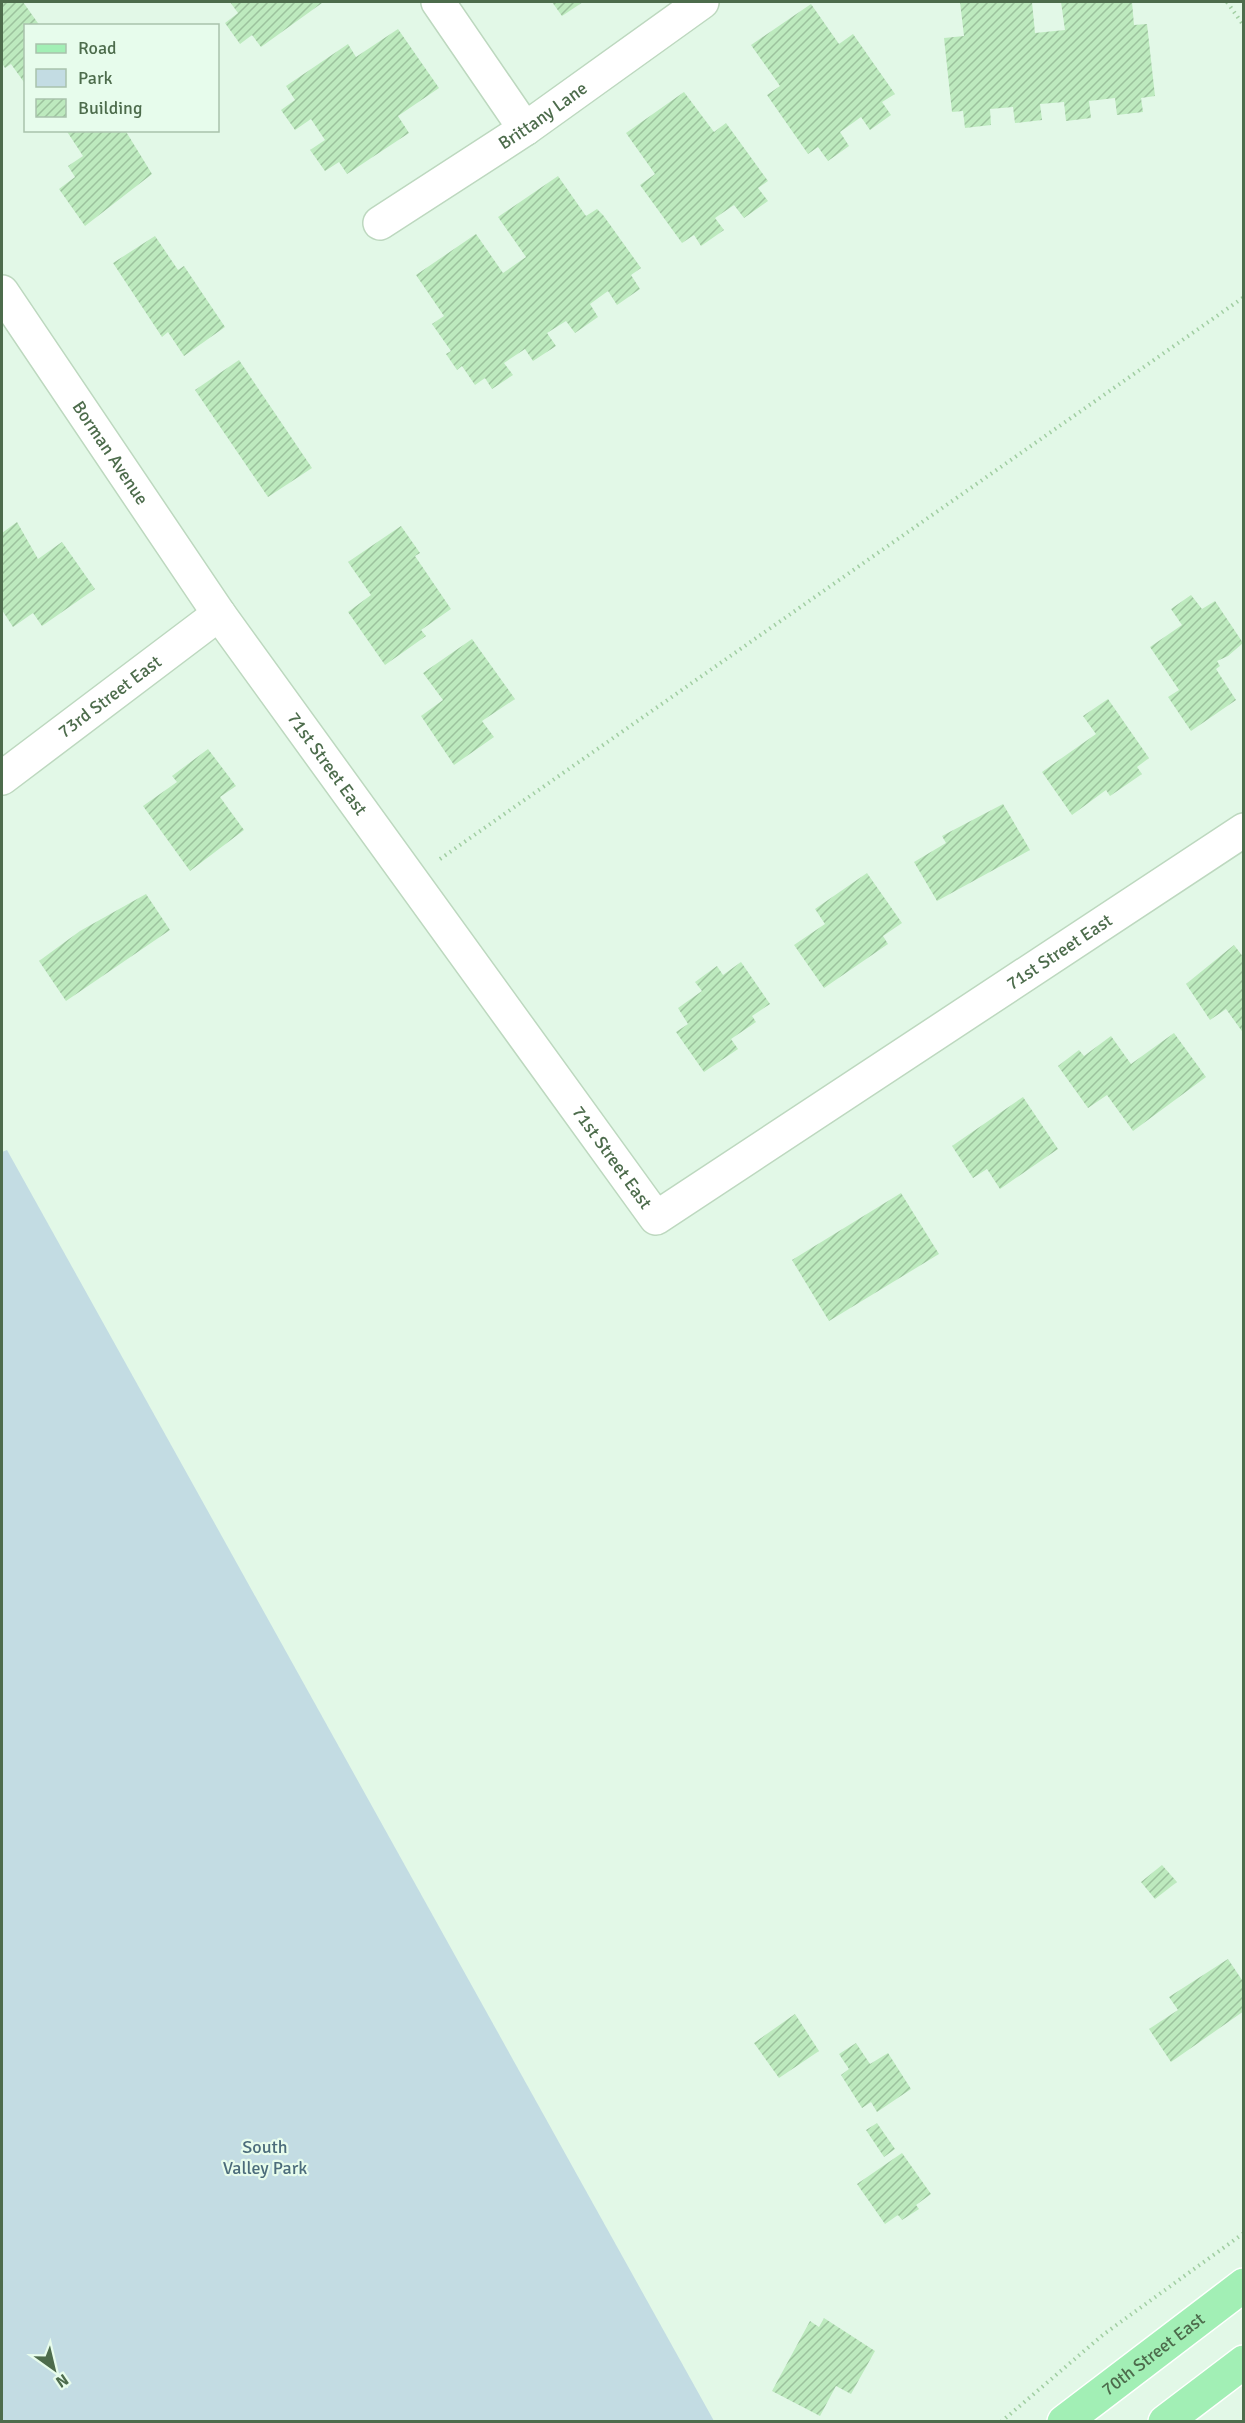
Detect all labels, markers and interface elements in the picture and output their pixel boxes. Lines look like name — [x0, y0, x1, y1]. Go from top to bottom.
legend — [24, 24, 219, 132]
text: Road — [78, 37, 117, 59]
text: Park — [78, 67, 113, 89]
street label: Brittany Lane — [494, 77, 591, 154]
text: Building — [78, 97, 142, 119]
street label: Borman Avenue — [68, 397, 153, 509]
street label: 73rd Street East — [54, 651, 166, 743]
street label: 71st Street East — [283, 708, 372, 820]
street label: 71st Street East — [1002, 909, 1116, 995]
street label: 71st Street East — [567, 1102, 657, 1213]
park label: South Valley Park — [223, 2136, 307, 2179]
street label: 70th Street East — [1097, 2308, 1209, 2400]
north arrow — [24, 2339, 84, 2399]
text: N — [52, 2369, 72, 2392]

